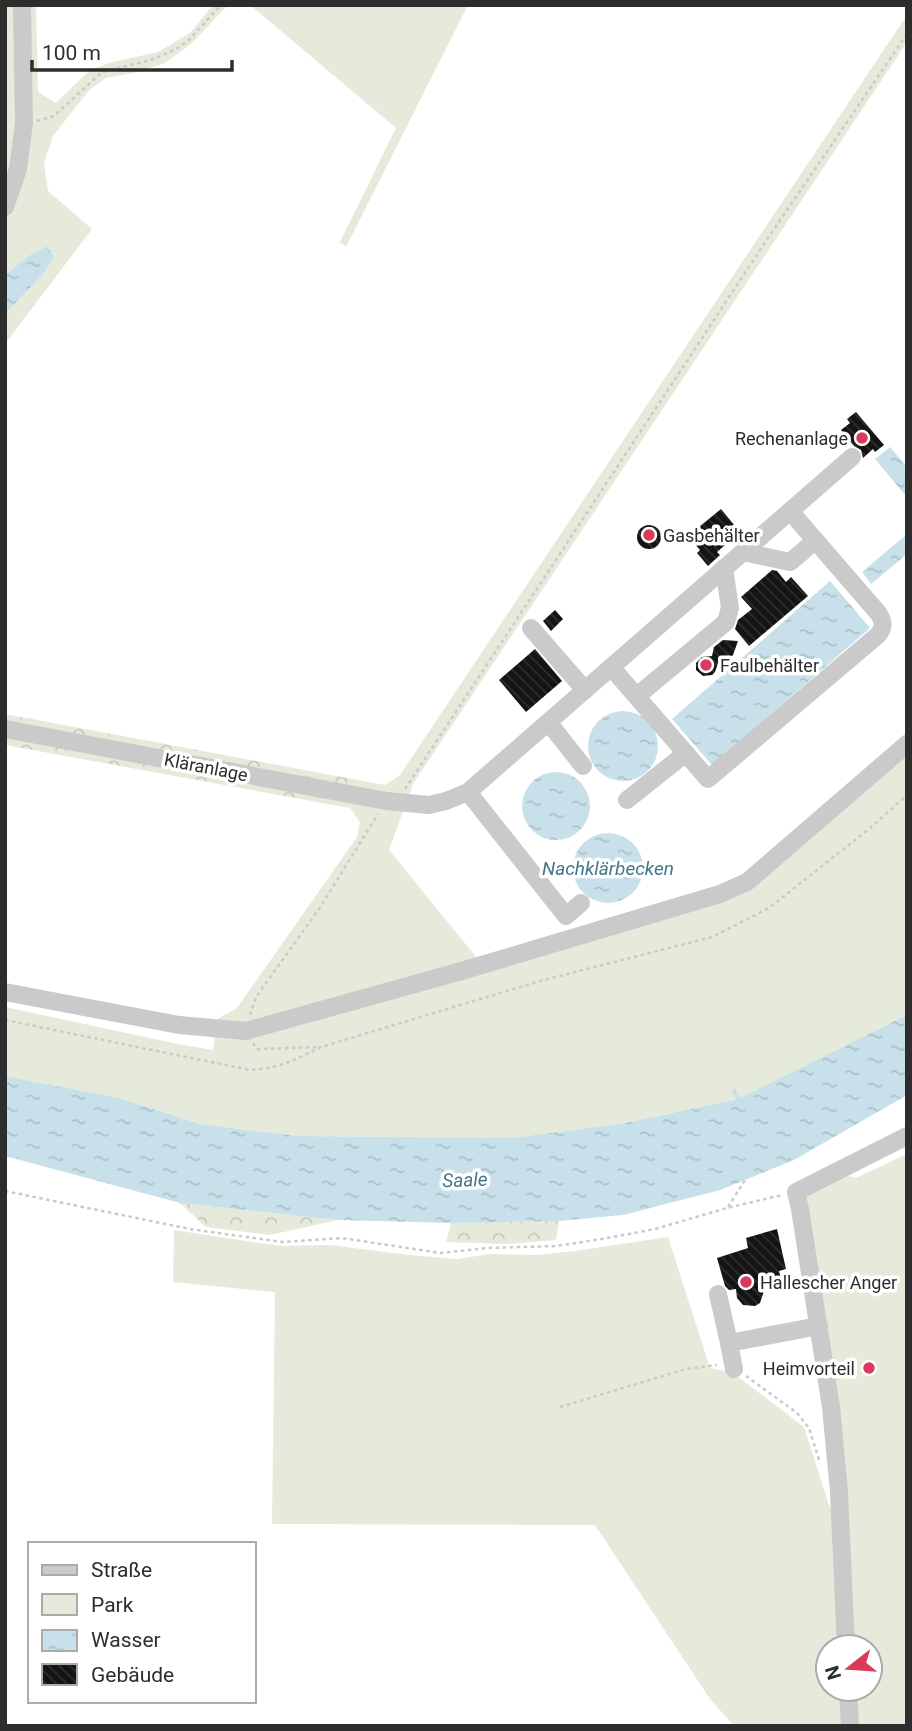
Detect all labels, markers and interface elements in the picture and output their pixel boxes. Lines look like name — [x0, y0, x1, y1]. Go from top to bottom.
scale bar — [32, 28, 231, 72]
text: 100 m — [42, 41, 101, 65]
place label: Rechenanlage — [735, 428, 848, 449]
marker: Rechenanlage — [854, 430, 870, 446]
place label: Gasbehälter — [663, 525, 760, 546]
marker: Gasbehälter — [641, 527, 657, 543]
place label: Faulbehälter — [720, 655, 819, 676]
marker: Faulbehälter — [698, 657, 714, 673]
street label: Kläranlage — [162, 749, 250, 785]
water label: Nachklärbecken — [542, 857, 674, 880]
water label: Saale — [442, 1168, 488, 1192]
place label: Hallescher Anger — [760, 1272, 897, 1293]
marker: Hallescher Anger — [738, 1274, 754, 1290]
place label: Heimvorteil — [763, 1358, 855, 1379]
marker: Heimvorteil — [861, 1360, 877, 1376]
legend — [28, 1542, 256, 1703]
text: Straße — [91, 1558, 152, 1582]
text: Park — [91, 1593, 134, 1617]
text: Wasser — [91, 1628, 161, 1652]
north arrow — [814, 1633, 884, 1703]
text: Gebäude — [91, 1663, 174, 1687]
text: N — [820, 1663, 846, 1683]

